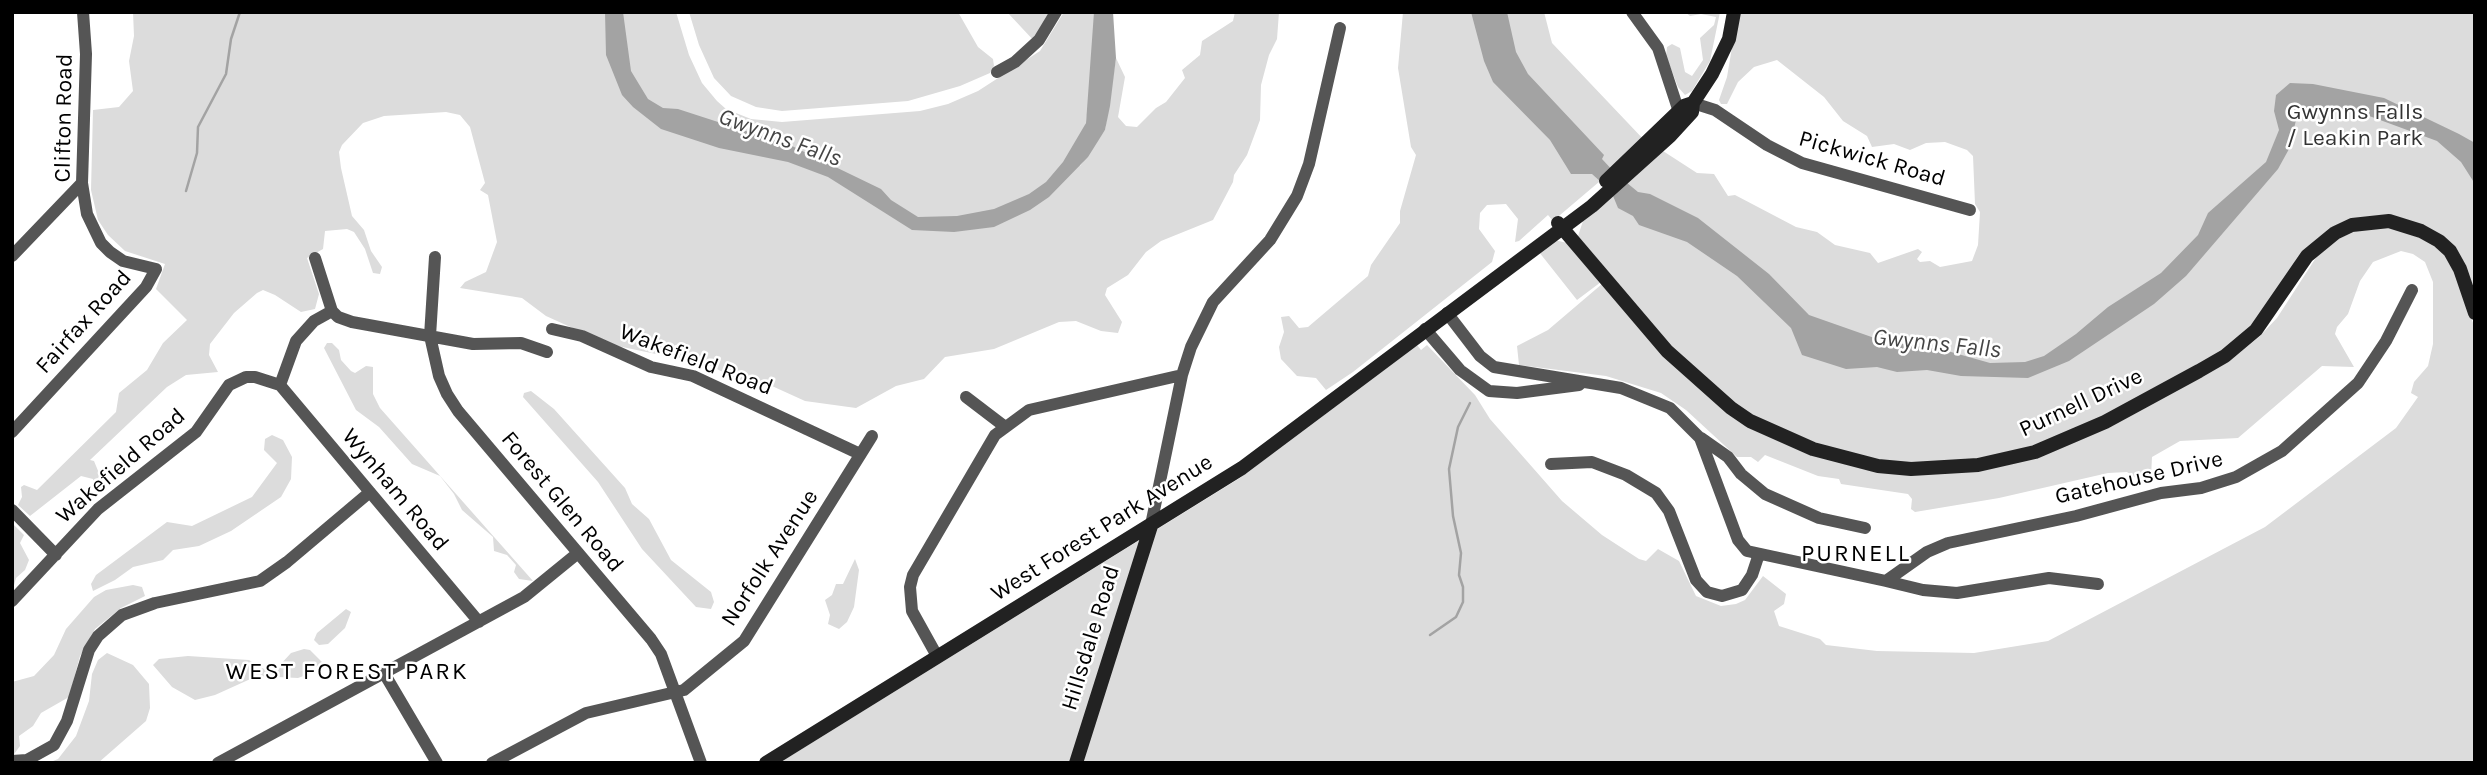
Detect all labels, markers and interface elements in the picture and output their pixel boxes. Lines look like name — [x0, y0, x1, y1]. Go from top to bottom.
street label: Clifton Road — [49, 53, 79, 183]
park label: Gwynns Falls / Leakin Park — [2287, 98, 2423, 152]
water label: Gwynns Falls — [714, 102, 846, 174]
street label: Pickwick Road — [1796, 125, 1948, 193]
street label: Fairfax Road — [30, 264, 138, 380]
street label: Wakefield Road — [615, 318, 777, 402]
water label: Gwynns Falls — [1871, 323, 2003, 365]
street label: Purnell Drive — [2015, 362, 2147, 444]
street label: Wakefield Road — [51, 402, 191, 530]
street label: Wynham Road — [336, 423, 454, 557]
street label: Forest Glen Road — [495, 426, 629, 578]
street label: Gatehouse Drive — [2052, 445, 2226, 511]
street label: West Forest Park Avenue — [986, 448, 1218, 608]
street label: Norfolk Avenue — [716, 484, 824, 632]
district label: PURNELL — [1802, 540, 1910, 568]
street label: Hillsdale Road — [1056, 562, 1126, 714]
district label: WEST FOREST PARK — [227, 658, 467, 686]

